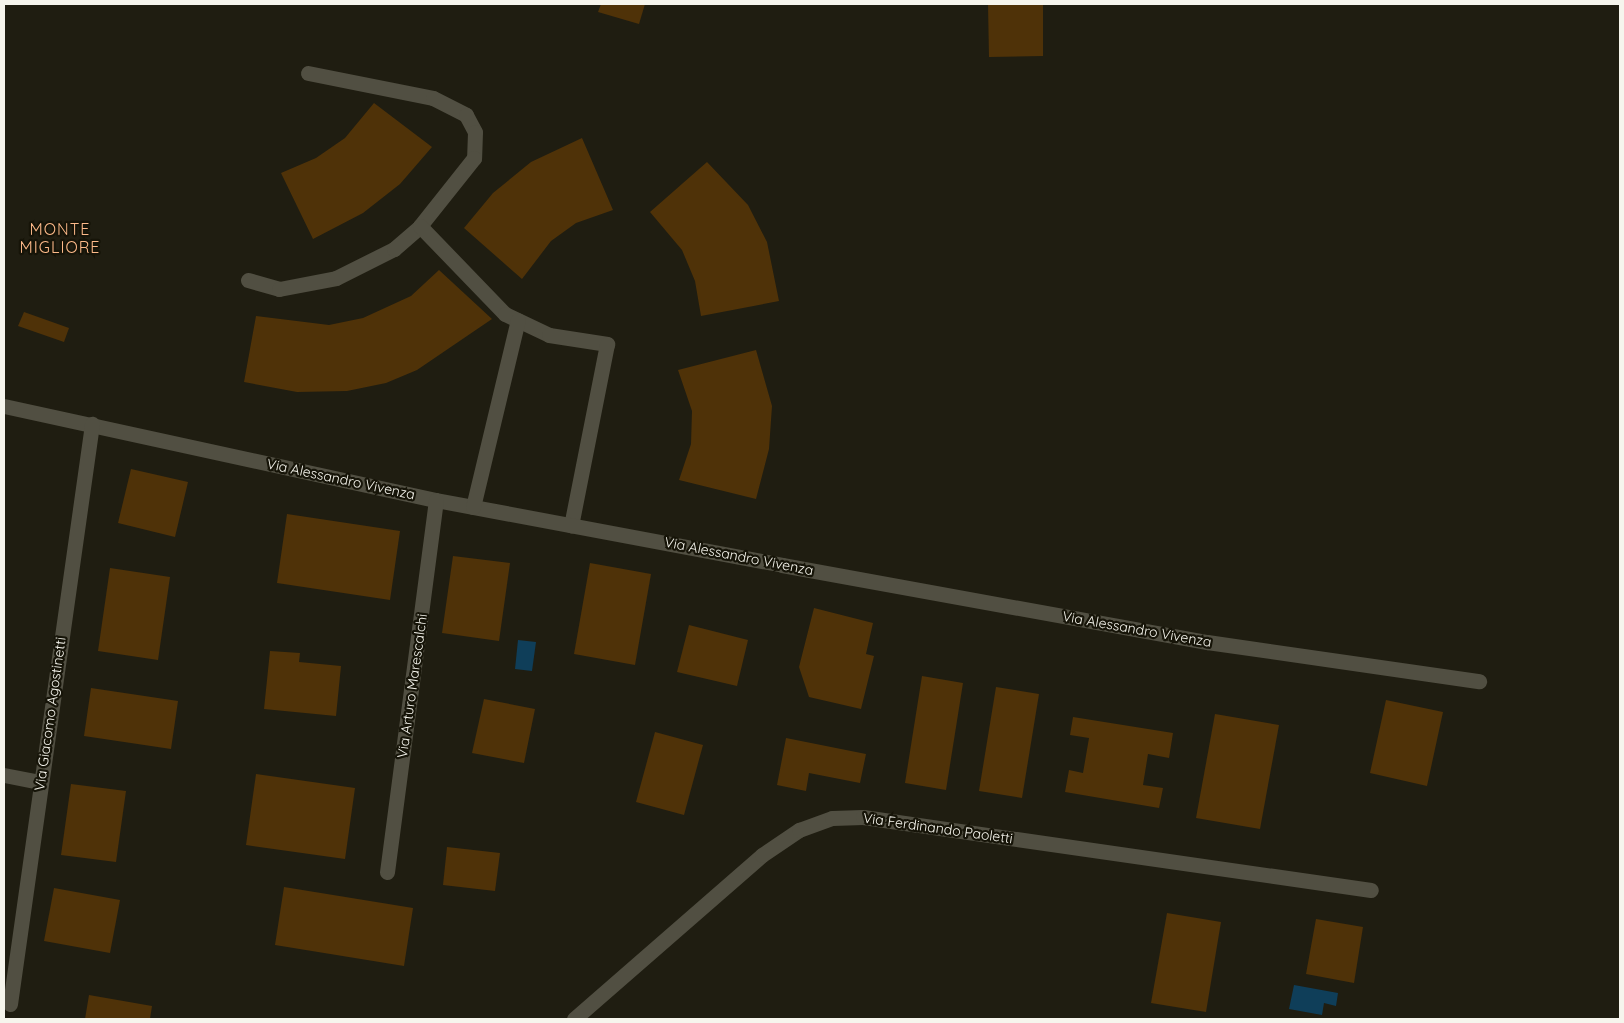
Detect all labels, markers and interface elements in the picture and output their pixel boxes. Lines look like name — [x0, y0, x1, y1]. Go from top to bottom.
district label: MONTE MIGLIORE — [19, 219, 101, 257]
street label: Via Alessandro Vivenza — [265, 455, 417, 503]
street label: Via Alessandro Vivenza — [663, 533, 815, 579]
street label: Via Alessandro Vivenza — [1061, 608, 1213, 650]
street label: Via Arturo Marescalchi — [394, 613, 430, 759]
street label: Via Giacomo Agostinetti — [31, 636, 69, 792]
street label: Via Ferdinando Paoletti — [862, 809, 1014, 847]

